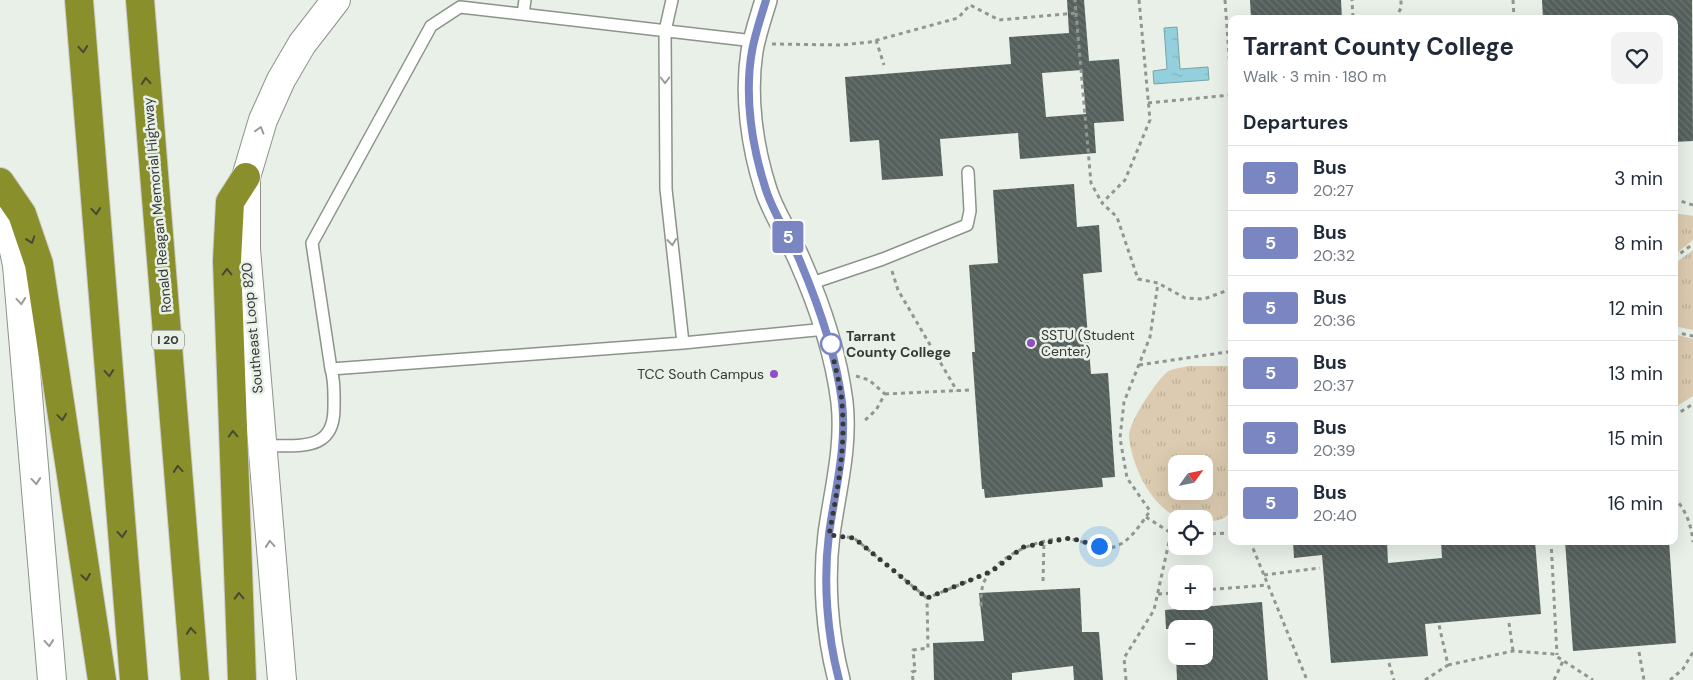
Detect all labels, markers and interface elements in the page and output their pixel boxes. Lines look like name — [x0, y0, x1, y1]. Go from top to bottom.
text: Tarrant County College — [1243, 31, 1514, 62]
button: heart — [1611, 32, 1663, 84]
one-way arrow — [77, 45, 88, 53]
text: Walk · 3 min · 180 m — [1243, 66, 1387, 87]
one-way arrow — [141, 76, 152, 84]
one-way arrow — [660, 76, 670, 84]
street label: Ronald Reagan Memorial Highway — [139, 96, 175, 313]
text: Departures — [1243, 110, 1348, 135]
one-way arrow — [254, 126, 264, 134]
text: Bus — [1313, 155, 1347, 180]
text: 5 — [1265, 166, 1276, 190]
text: 3 min — [1614, 166, 1663, 191]
text: 20:27 — [1313, 180, 1354, 201]
one-way arrow — [90, 207, 101, 215]
text: Bus — [1313, 220, 1347, 245]
line badge: 5 — [772, 221, 804, 253]
text: 5 — [782, 225, 794, 249]
text: 5 — [1265, 231, 1276, 255]
text: 8 min — [1614, 231, 1663, 256]
one-way arrow — [25, 235, 35, 243]
one-way arrow — [666, 238, 677, 246]
text: 20:32 — [1313, 245, 1355, 266]
street label: Southeast Loop 820 — [237, 262, 267, 394]
one-way arrow — [222, 267, 233, 275]
text: Bus — [1313, 285, 1347, 310]
text: 5 — [1265, 296, 1276, 320]
text: 12 min — [1609, 296, 1663, 321]
one-way arrow — [15, 298, 26, 306]
text: 20:36 — [1313, 310, 1356, 331]
place label: SSTU (Student Center) — [1041, 326, 1135, 360]
place label: Tarrant County College — [846, 327, 951, 361]
road number: I 20 — [152, 330, 184, 350]
marker: Tarrant County College — [820, 333, 842, 355]
marker: SSTU (Student Center) — [1025, 337, 1037, 349]
text: Bus — [1313, 350, 1347, 375]
text: 5 — [1265, 361, 1276, 385]
text: 13 min — [1608, 361, 1663, 386]
place label: TCC South Campus — [637, 365, 764, 383]
marker: TCC South Campus — [768, 368, 780, 380]
one-way arrow — [103, 369, 114, 377]
text: 20:37 — [1313, 375, 1354, 396]
one-way arrow — [57, 412, 67, 421]
text: Bus — [1313, 415, 1347, 440]
text: 5 — [1265, 426, 1276, 450]
text: 15 min — [1608, 426, 1663, 451]
one-way arrow — [228, 430, 239, 438]
text: 20:39 — [1313, 440, 1355, 461]
north arrow — [1168, 455, 1212, 500]
map controls — [1168, 455, 1213, 665]
one-way arrow — [173, 465, 184, 473]
one-way arrow — [30, 477, 41, 485]
text: Bus — [1313, 480, 1347, 505]
text: 5 — [1265, 491, 1276, 515]
text: 16 min — [1608, 491, 1663, 516]
text: 20:40 — [1313, 505, 1357, 526]
button: locate — [1168, 510, 1213, 555]
one-way arrow — [116, 531, 127, 539]
your location — [1087, 534, 1112, 559]
one-way arrow — [265, 540, 276, 548]
button: + — [1168, 565, 1213, 610]
one-way arrow — [80, 574, 91, 582]
one-way arrow — [234, 592, 245, 600]
button: − — [1168, 620, 1213, 665]
one-way arrow — [186, 627, 197, 635]
one-way arrow — [43, 639, 54, 647]

